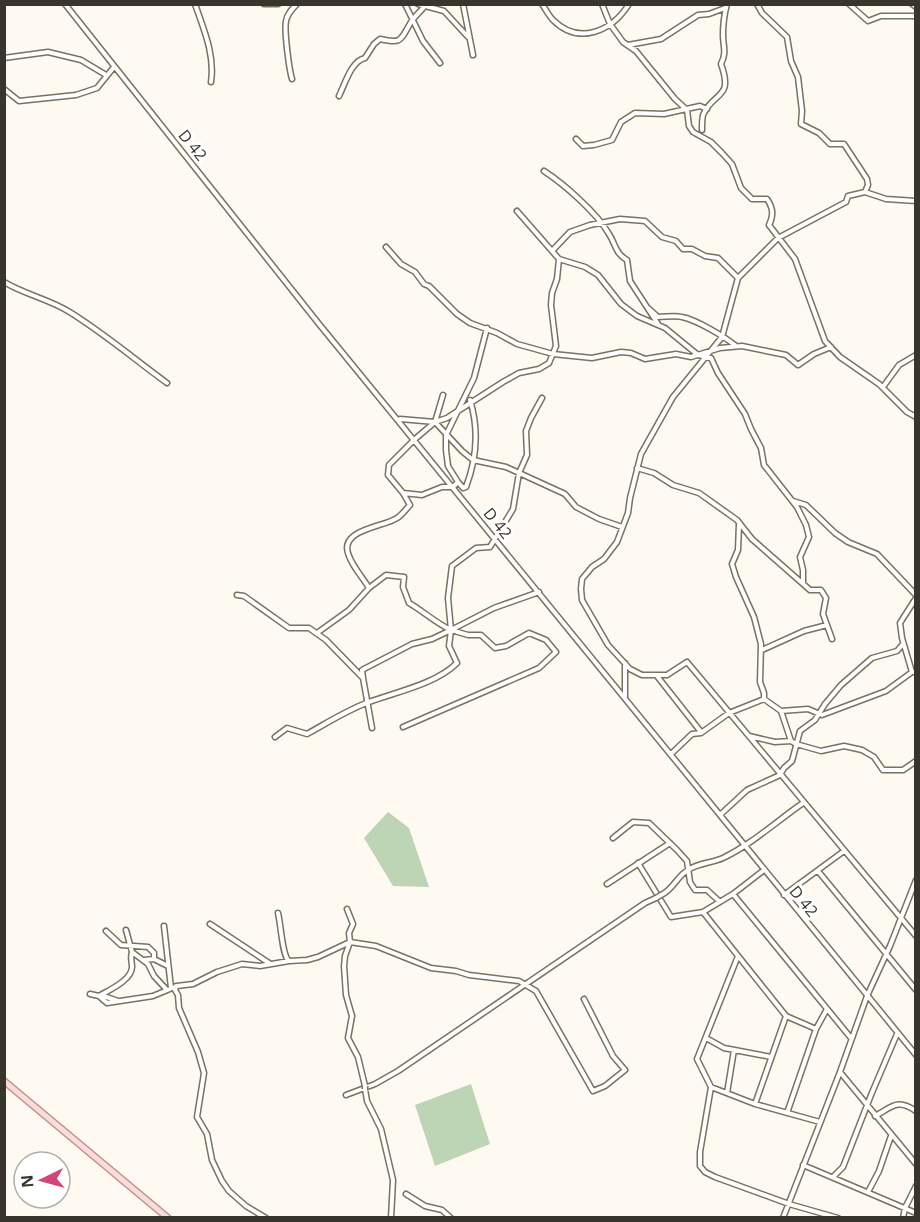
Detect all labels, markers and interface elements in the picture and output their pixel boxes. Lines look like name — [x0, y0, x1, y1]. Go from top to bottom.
street label: D 42 — [174, 125, 212, 165]
street label: D 42 — [479, 503, 517, 543]
street label: D 42 — [785, 881, 823, 921]
north arrow — [12, 1150, 72, 1210]
text: N — [16, 1174, 39, 1189]

